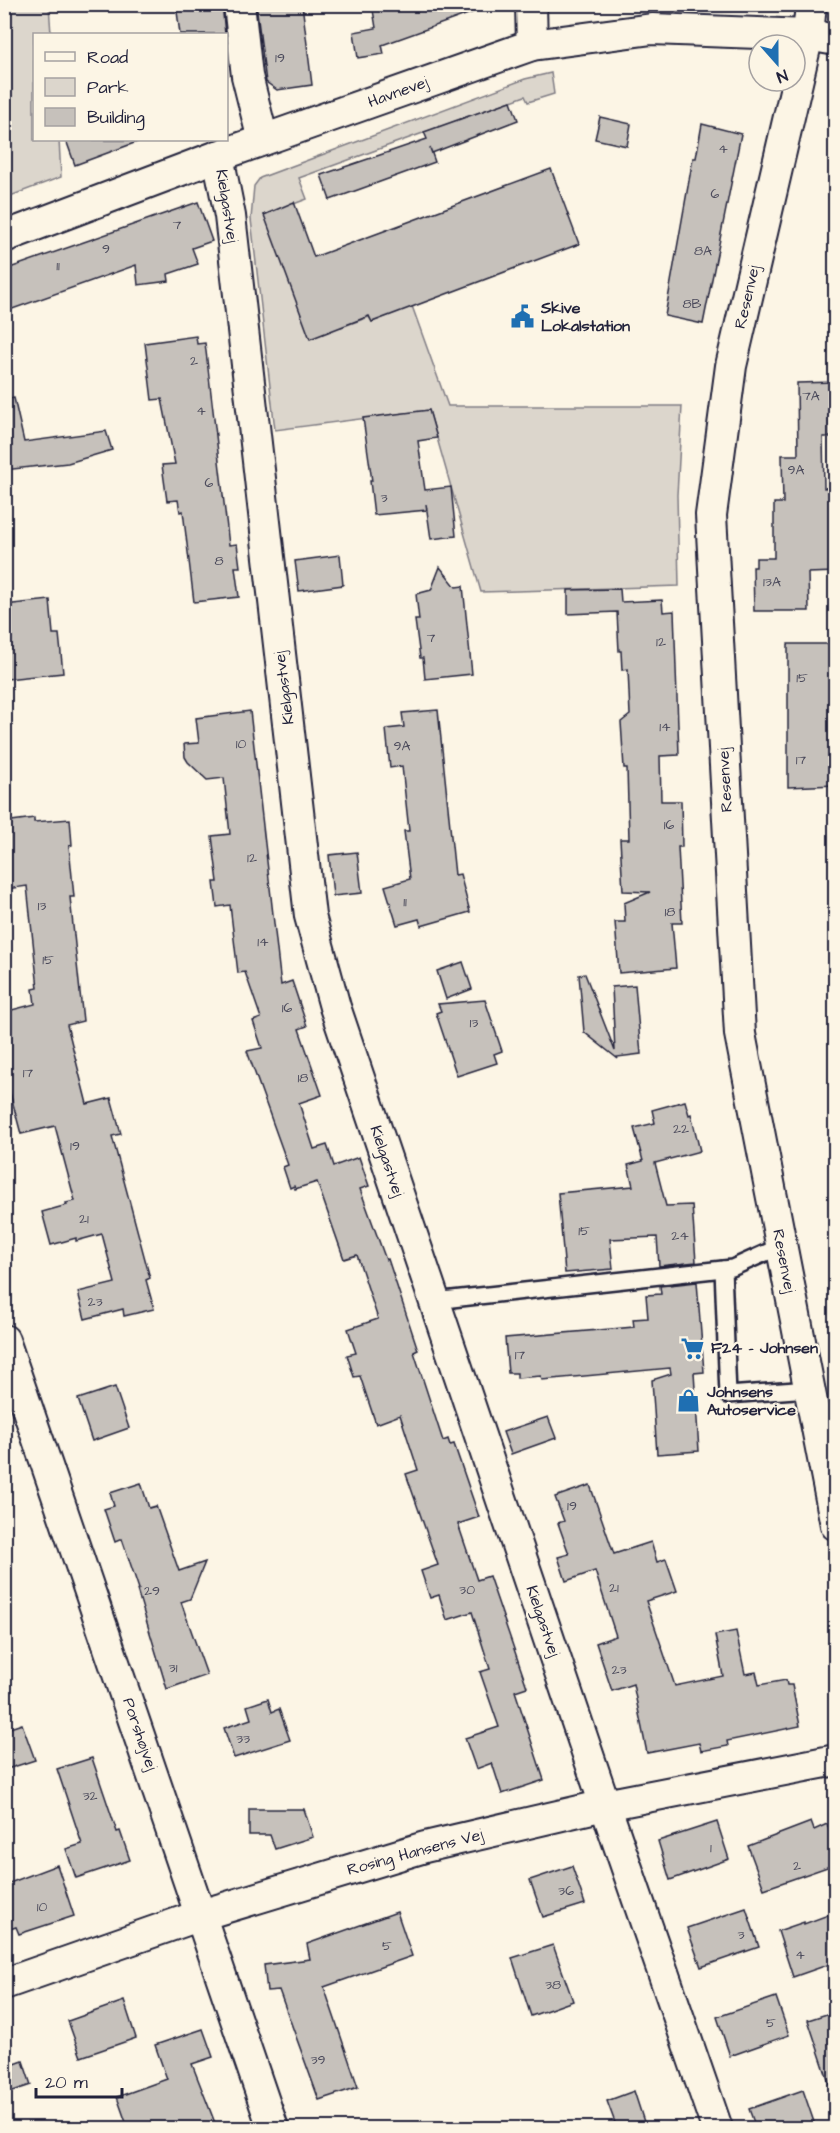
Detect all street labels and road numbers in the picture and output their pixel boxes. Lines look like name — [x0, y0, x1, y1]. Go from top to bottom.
street label: Havnevej — [365, 71, 431, 113]
street label: Kielgastvej — [209, 168, 244, 245]
street label: Resenvej — [729, 263, 765, 331]
street label: Kielgastvej — [269, 650, 300, 726]
street label: Resenvej — [712, 747, 738, 813]
street label: Kielgastvej — [364, 1122, 409, 1200]
street label: Resenvej — [767, 1227, 801, 1295]
street label: Kielgastvej — [520, 1582, 565, 1660]
street label: Porshøjvej — [117, 1695, 163, 1773]
street label: Rosing Hansens Vej — [345, 1823, 486, 1882]

